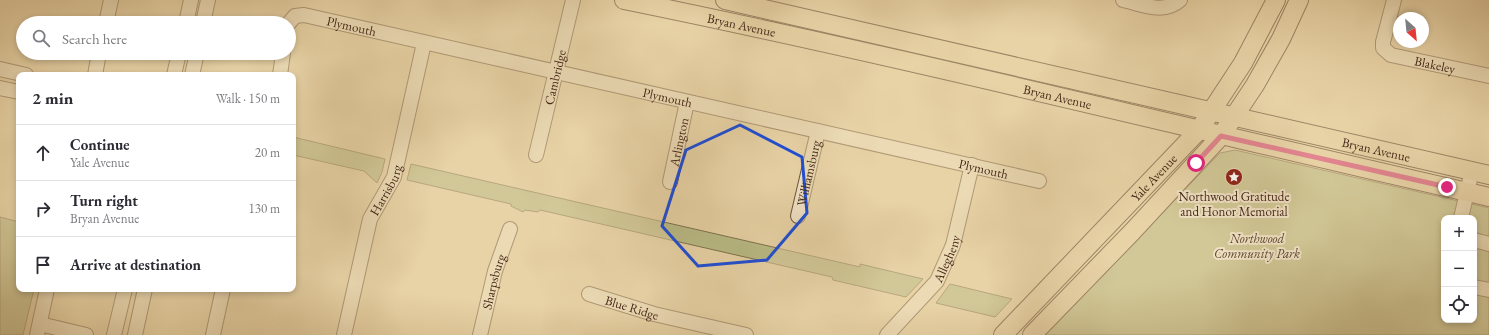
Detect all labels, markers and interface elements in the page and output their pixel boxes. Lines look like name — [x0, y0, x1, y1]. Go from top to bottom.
street label: Bryan Avenue — [706, 10, 777, 41]
street label: Plymouth — [325, 12, 378, 40]
north arrow — [1393, 12, 1429, 48]
search box — [16, 16, 296, 60]
icon: search — [30, 27, 52, 49]
text: Search here — [62, 29, 127, 48]
street label: Cambridge — [540, 48, 570, 107]
street label: Blakeley — [1413, 52, 1457, 78]
street label: Bryan Avenue — [1022, 81, 1093, 113]
street label: Plymouth — [641, 84, 694, 111]
text: 2 min — [32, 87, 73, 109]
text: Walk · 150 m — [216, 90, 280, 107]
street label: Arlington — [665, 116, 693, 169]
street label: Bryan Avenue — [1340, 134, 1412, 166]
text: Continue — [70, 135, 130, 154]
street label: Williamsburg — [793, 138, 825, 208]
icon: ahead — [32, 142, 54, 164]
text: 20 m — [255, 144, 280, 161]
street label: Yale Avenue — [1127, 150, 1181, 205]
text: Yale Avenue — [70, 154, 130, 171]
route start — [1187, 154, 1205, 172]
street label: Plymouth — [957, 155, 1010, 183]
street label: Harrisburg — [366, 163, 406, 219]
place icon: Northwood Gratitude and Honor Memorial — [1224, 167, 1244, 187]
route end — [1438, 178, 1456, 196]
place label: Northwood Gratitude and Honor Memorial — [1178, 188, 1290, 220]
text: Turn right — [70, 191, 138, 210]
icon: right — [32, 198, 54, 220]
text: 130 m — [249, 200, 280, 217]
text: Bryan Avenue — [70, 210, 139, 227]
map controls — [1441, 215, 1477, 323]
button: + — [1441, 215, 1477, 251]
park label: Northwood Community Park — [1214, 230, 1300, 262]
street label: Allegheny — [929, 233, 964, 286]
street label: Sharpsburg — [478, 251, 510, 311]
button: − — [1441, 251, 1477, 287]
icon: arrive — [32, 254, 54, 276]
text: Arrive at destination — [70, 255, 201, 274]
button: locate — [1441, 287, 1477, 323]
street label: Blue Ridge — [603, 291, 660, 324]

